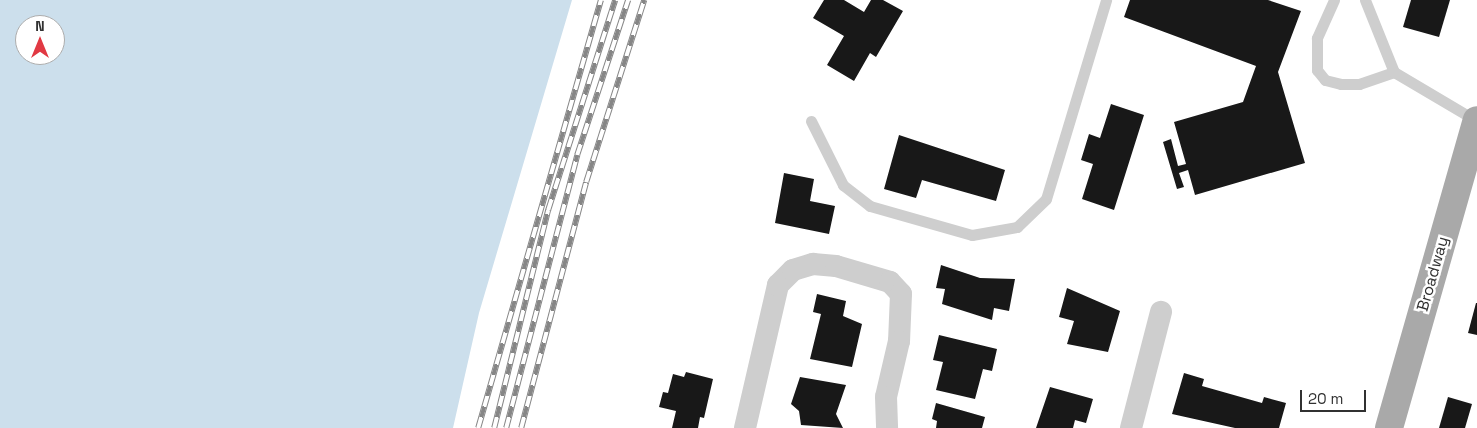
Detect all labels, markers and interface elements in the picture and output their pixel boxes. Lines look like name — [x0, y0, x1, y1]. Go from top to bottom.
north arrow — [15, 15, 65, 65]
text: N — [35, 17, 45, 35]
street label: Broadway — [1413, 234, 1453, 314]
scale bar — [1302, 380, 1368, 412]
text: 20 m — [1308, 389, 1343, 408]

